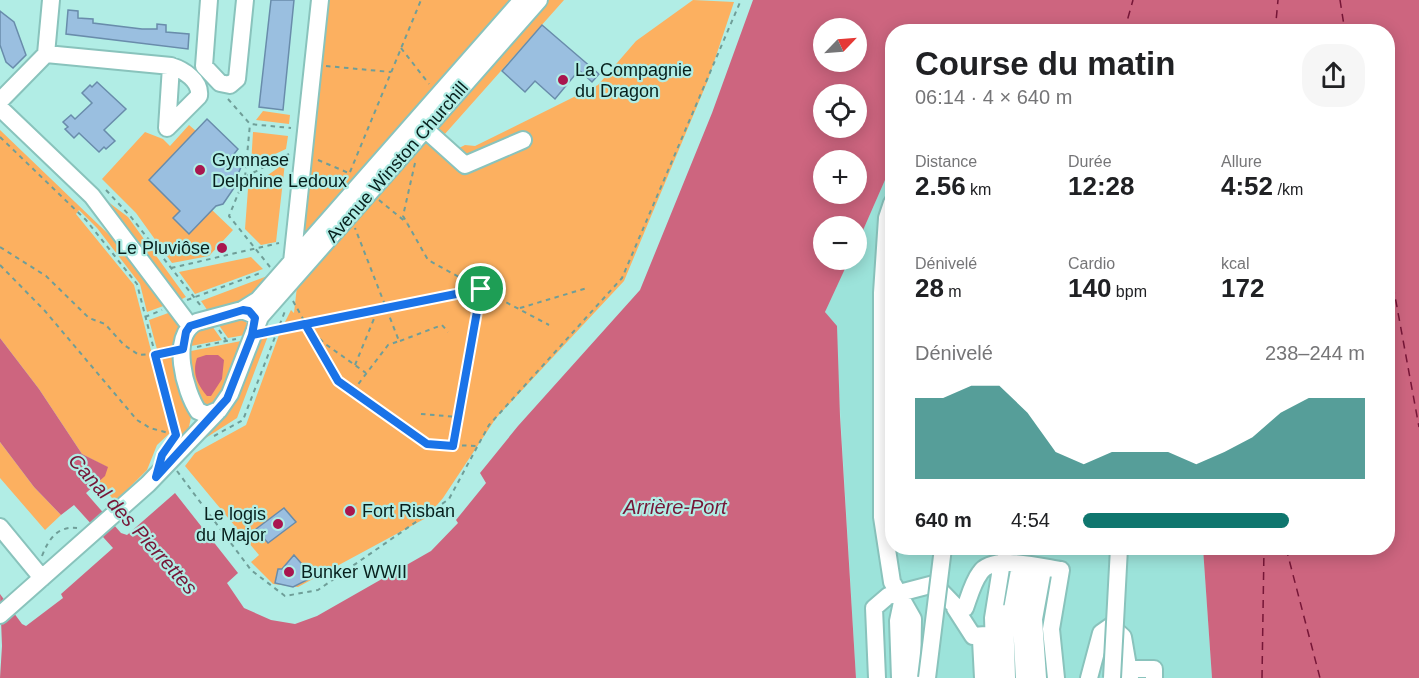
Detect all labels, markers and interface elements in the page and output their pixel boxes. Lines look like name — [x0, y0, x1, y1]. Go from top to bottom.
north arrow — [813, 18, 867, 72]
map controls — [813, 18, 867, 270]
button: share — [1302, 44, 1365, 107]
text: Course du matin — [915, 45, 1175, 82]
place label: La Compagnie du Dragon — [575, 60, 692, 101]
marker: La Compagnie du Dragon — [556, 73, 570, 87]
street label: Avenue Winston Churchill — [322, 78, 472, 246]
button: locate — [813, 84, 867, 138]
text: 06:14 · 4 × 640 m — [915, 86, 1072, 108]
place label: Gymnase Delphine Ledoux — [212, 150, 347, 191]
button: + — [813, 150, 867, 204]
text: Distance — [915, 153, 977, 170]
text: Durée — [1068, 153, 1112, 170]
text: Allure — [1221, 153, 1262, 170]
marker: Gymnase Delphine Ledoux — [193, 163, 207, 177]
text: 2.56 — [915, 171, 966, 201]
text: 12:28 — [1068, 171, 1135, 201]
text: 4:52 — [1221, 171, 1273, 201]
text: km — [966, 181, 991, 198]
text: /km — [1273, 181, 1303, 198]
button: − — [813, 216, 867, 270]
place label: Le Pluviôse — [117, 238, 210, 258]
marker: Le Pluviôse — [215, 241, 229, 255]
text: Dénivelé — [915, 255, 977, 272]
text: Cardio — [1068, 255, 1115, 272]
text: kcal — [1221, 255, 1249, 272]
pin — [455, 263, 506, 314]
icon: arrive — [464, 272, 497, 305]
text: 28 — [915, 273, 944, 303]
text: 140 — [1068, 273, 1111, 303]
text: 172 — [1221, 273, 1264, 303]
text: m — [944, 283, 962, 300]
text: bpm — [1111, 283, 1147, 300]
text: Dénivelé — [915, 342, 993, 364]
text: 238–244 m — [1265, 342, 1365, 364]
water label: Canal des Pierrettes — [64, 449, 202, 599]
water label: Arrière-Port — [622, 496, 728, 518]
place label: Fort Risban — [362, 501, 455, 521]
place label: Le logis du Major — [196, 504, 266, 545]
marker: Fort Risban — [343, 504, 357, 518]
text: 640 m — [915, 509, 972, 531]
text: 4:54 — [1011, 509, 1050, 531]
marker: Le logis du Major — [271, 517, 285, 531]
place label: Bunker WWII — [301, 562, 407, 582]
marker: Bunker WWII — [282, 565, 296, 579]

